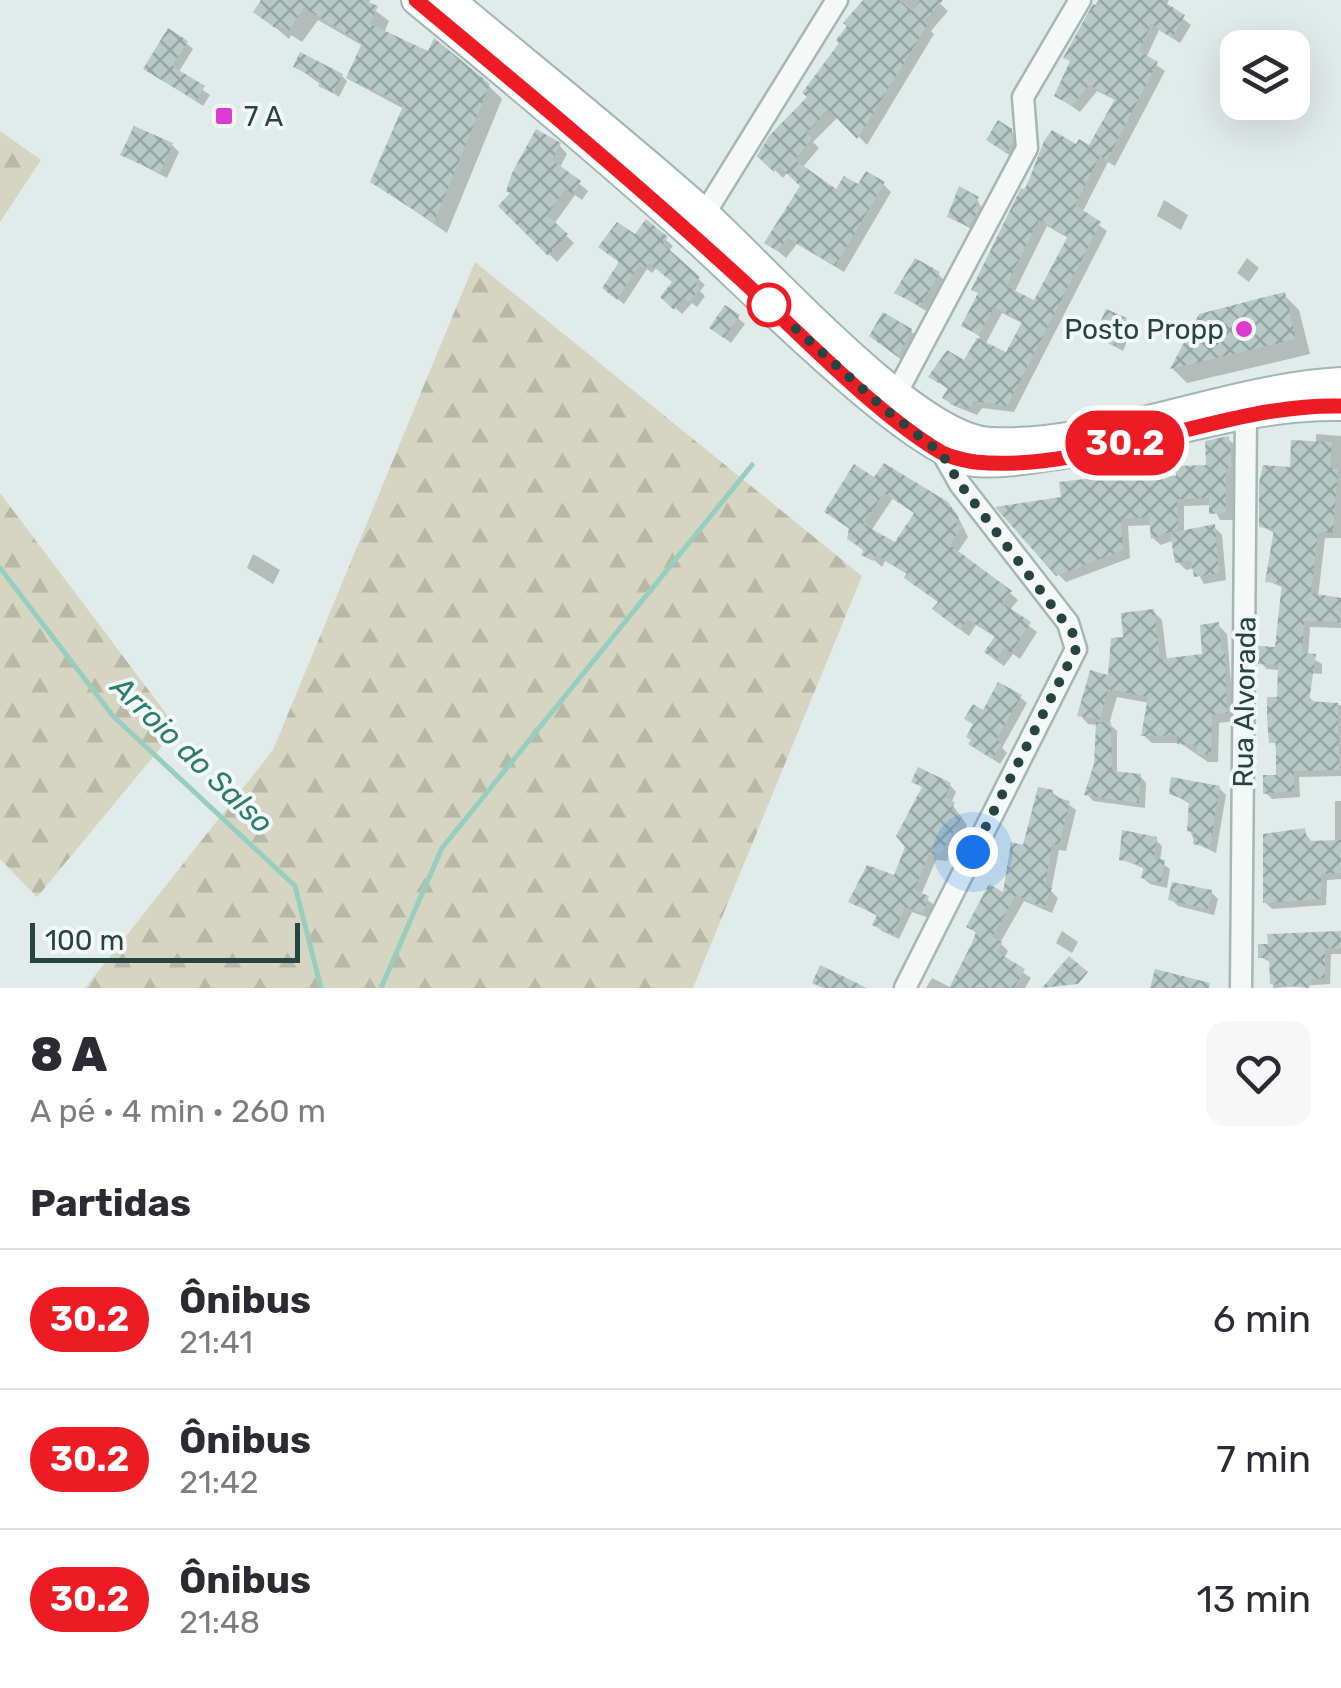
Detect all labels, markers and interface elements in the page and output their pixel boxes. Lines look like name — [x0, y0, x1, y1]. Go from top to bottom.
map controls — [1220, 30, 1310, 120]
button: layers — [1220, 30, 1310, 120]
place label: 7 A — [244, 100, 283, 133]
marker: 7 A — [213, 105, 235, 127]
unlabelled marker — [748, 284, 790, 326]
place label: Posto Propp — [1064, 313, 1224, 346]
marker: Posto Propp — [1233, 318, 1255, 340]
line badge: 30.2 — [1055, 410, 1195, 476]
text: 30.2 — [1085, 422, 1165, 464]
street label: Rua Alvorada — [1227, 616, 1262, 788]
water label: Arroio do Salso — [102, 668, 280, 841]
your location — [948, 827, 998, 877]
scale bar — [30, 918, 300, 963]
text: 100 m — [45, 924, 124, 957]
button: heart — [1206, 1021, 1311, 1126]
text: 8 A — [30, 1026, 107, 1083]
text: A pé · 4 min · 260 m — [30, 1092, 326, 1130]
text: Partidas — [30, 1180, 191, 1226]
text: Ônibus — [179, 1277, 311, 1323]
text: 6 min — [1213, 1296, 1311, 1342]
text: 30.2 — [50, 1298, 129, 1340]
text: 21:41 — [179, 1323, 253, 1361]
text: Ônibus — [179, 1417, 311, 1463]
text: 7 min — [1216, 1436, 1311, 1482]
text: 30.2 — [50, 1438, 129, 1480]
text: 21:42 — [179, 1463, 259, 1501]
text: Ônibus — [179, 1557, 311, 1603]
text: 13 min — [1197, 1576, 1311, 1622]
text: 30.2 — [50, 1578, 129, 1620]
text: 21:48 — [179, 1603, 260, 1641]

